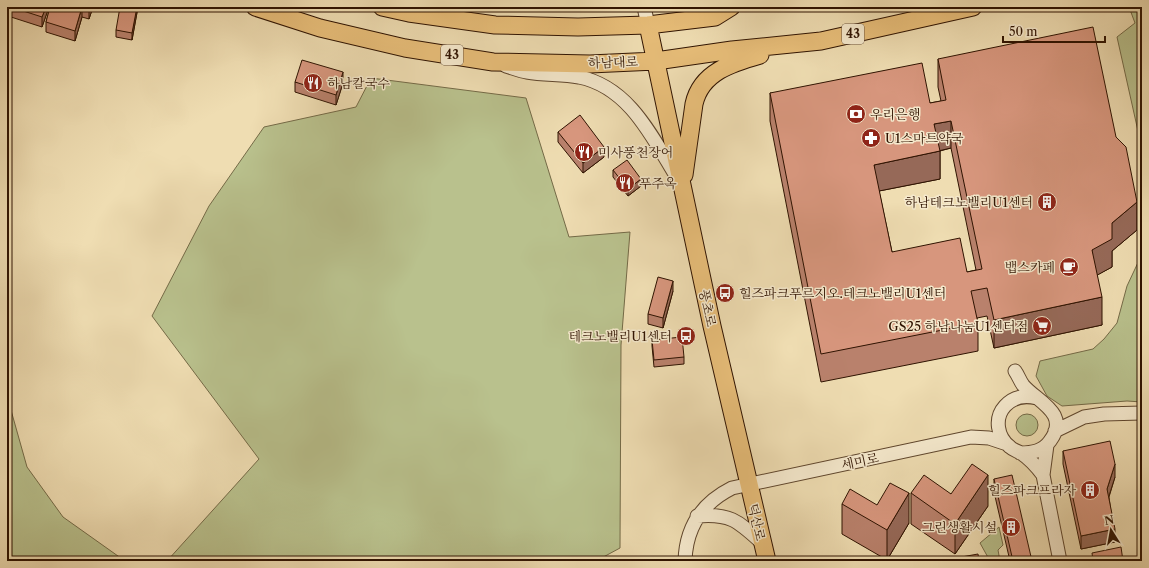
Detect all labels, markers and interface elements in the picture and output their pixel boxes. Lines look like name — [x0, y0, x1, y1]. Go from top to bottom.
scale bar — [1003, 18, 1105, 44]
road number: 43 — [842, 24, 864, 44]
text: 50 m — [1009, 24, 1038, 39]
road number: 43 — [441, 45, 463, 65]
street label: 하남대로 — [588, 53, 639, 71]
restaurant icon: 하남칼국수 — [302, 72, 324, 94]
place label: 하남칼국수 — [327, 75, 390, 91]
bank icon: 우리은행 — [845, 103, 867, 125]
place label: 우리은행 — [870, 106, 920, 122]
pharmacy icon: U1스마트약국 — [860, 127, 882, 149]
place label: U1스마트약국 — [885, 130, 964, 146]
restaurant icon: 미사풍천장어 — [573, 141, 595, 163]
place label: 미사풍천장어 — [598, 144, 673, 160]
restaurant icon: 푸주옥 — [614, 172, 636, 194]
place label: 푸주옥 — [639, 175, 677, 191]
building icon: 하남테크노밸리U1센터 — [1036, 191, 1058, 213]
place label: 하남테크노밸리U1센터 — [904, 194, 1033, 210]
cafe icon: 뱁스카페 — [1058, 256, 1080, 278]
place label: 뱁스카페 — [1005, 259, 1055, 275]
bus stop icon: 힐즈파크푸르지오.테크노밸리U1센터 — [714, 282, 736, 304]
place label: 힐즈파크푸르지오.테크노밸리U1센터 — [739, 285, 946, 301]
street label: 풍초로 — [696, 288, 720, 329]
supermarket icon: GS25 하남나눔U1센터점 — [1031, 315, 1053, 337]
place label: GS25 하남나눔U1센터점 — [888, 318, 1028, 334]
bus stop icon: 테크노밸리U1센터 — [675, 325, 697, 347]
place label: 테크노밸리U1센터 — [569, 328, 672, 344]
street label: 세미로 — [840, 449, 881, 473]
building icon: 힐즈파크프라자 — [1079, 479, 1101, 501]
place label: 힐즈파크프라자 — [988, 482, 1076, 498]
street label: 덕산로 — [745, 502, 769, 543]
north arrow — [1091, 510, 1131, 550]
text: N — [1103, 512, 1116, 528]
building icon: 그린생활시설 — [1000, 516, 1022, 538]
place label: 그린생활시설 — [922, 519, 997, 535]

